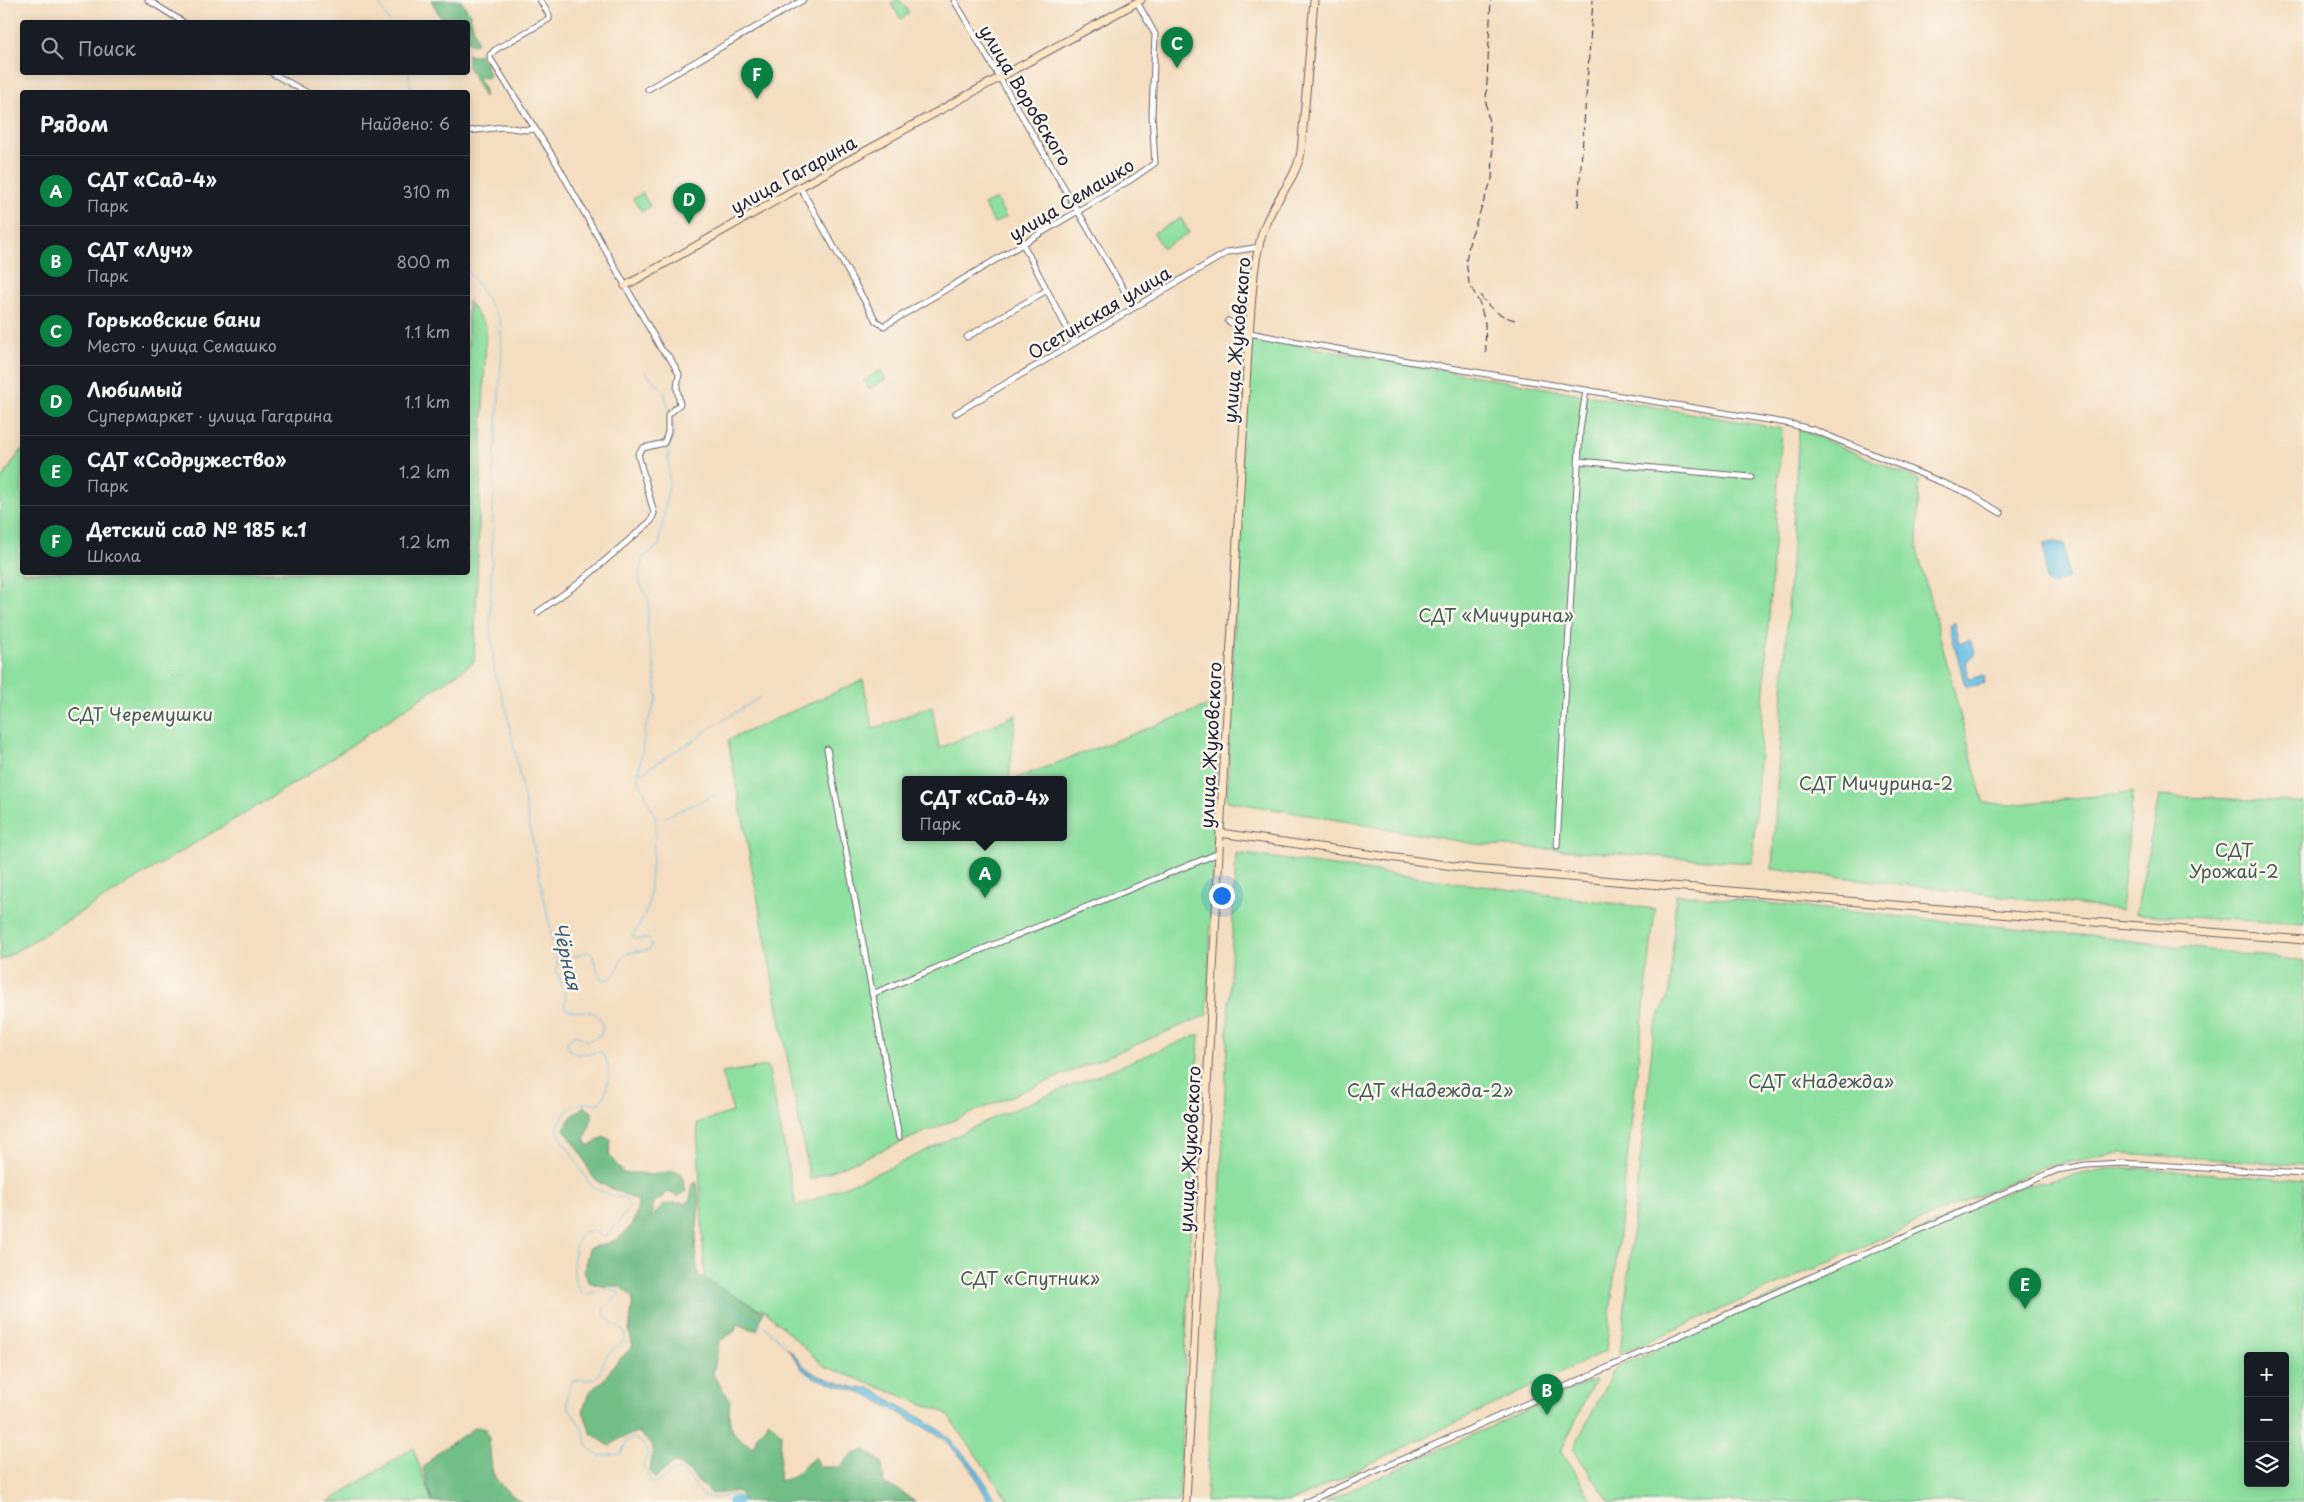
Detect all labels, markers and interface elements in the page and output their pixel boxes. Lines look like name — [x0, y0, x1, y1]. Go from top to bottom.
street label: улица Воровского — [973, 19, 1079, 171]
search box — [20, 20, 470, 75]
pin: C — [1161, 27, 1193, 68]
icon: search — [38, 34, 66, 62]
text: Поиск — [78, 34, 136, 62]
pin: F — [741, 58, 773, 99]
text: Рядом — [40, 107, 108, 139]
text: Найдено: 6 — [360, 111, 450, 135]
street label: улица Гагарина — [725, 128, 862, 220]
street label: улица Семашко — [1003, 151, 1139, 247]
text: СДТ «Сад-4» — [87, 165, 217, 193]
text: A — [50, 179, 62, 203]
text: 310 m — [402, 179, 450, 203]
pin: D — [673, 183, 705, 224]
text: Парк — [87, 193, 128, 217]
text: СДТ «Луч» — [87, 235, 193, 263]
text: B — [51, 249, 61, 273]
text: 800 m — [397, 249, 450, 273]
street label: улица Жуковского — [1215, 256, 1257, 424]
street label: Осетинская улица — [1022, 258, 1176, 365]
text: Парк — [87, 263, 128, 287]
text: Горьковские бани — [87, 305, 261, 333]
text: C — [50, 319, 62, 343]
text: 1.1 km — [404, 319, 450, 343]
text: Место · улица Семашко — [87, 333, 277, 357]
text: Любимый — [87, 375, 183, 403]
text: D — [50, 389, 62, 413]
text: 1.1 km — [404, 389, 450, 413]
text: Супермаркет · улица Гагарина — [87, 403, 333, 427]
text: СДТ «Содружество» — [87, 445, 286, 473]
text: E — [51, 459, 61, 483]
text: 1.2 km — [399, 459, 450, 483]
text: Парк — [87, 473, 128, 497]
text: Детский сад № 185 к.1 — [87, 515, 307, 543]
text: F — [51, 529, 61, 553]
text: 1.2 km — [399, 529, 450, 553]
text: Школа — [87, 543, 141, 567]
park label: СДТ «Мичурина» — [1418, 601, 1574, 628]
street label: улица Жуковского — [1192, 661, 1228, 829]
park label: СДТ Черемушки — [67, 700, 213, 727]
park label: СДТ Мичурина-2 — [1799, 769, 1953, 796]
popup — [902, 776, 1067, 841]
text: СДТ «Сад-4» — [920, 783, 1049, 811]
text: Парк — [920, 811, 961, 835]
park label: СДТ Урожай-2 — [2189, 836, 2279, 884]
pin: A — [969, 857, 1001, 898]
your location — [1209, 883, 1235, 909]
water label: Чёрная — [547, 919, 590, 994]
street label: улица Жуковского — [1171, 1065, 1207, 1233]
park label: СДТ «Надежда» — [1748, 1067, 1894, 1094]
park label: СДТ «Надежда-2» — [1347, 1076, 1513, 1103]
park label: СДТ «Спутник» — [960, 1264, 1100, 1291]
pin: E — [2009, 1268, 2041, 1309]
map controls — [2244, 1352, 2289, 1487]
button: + — [2244, 1352, 2289, 1397]
pin: B — [1531, 1374, 1563, 1415]
button: − — [2244, 1397, 2289, 1442]
button: layers — [2244, 1442, 2289, 1487]

